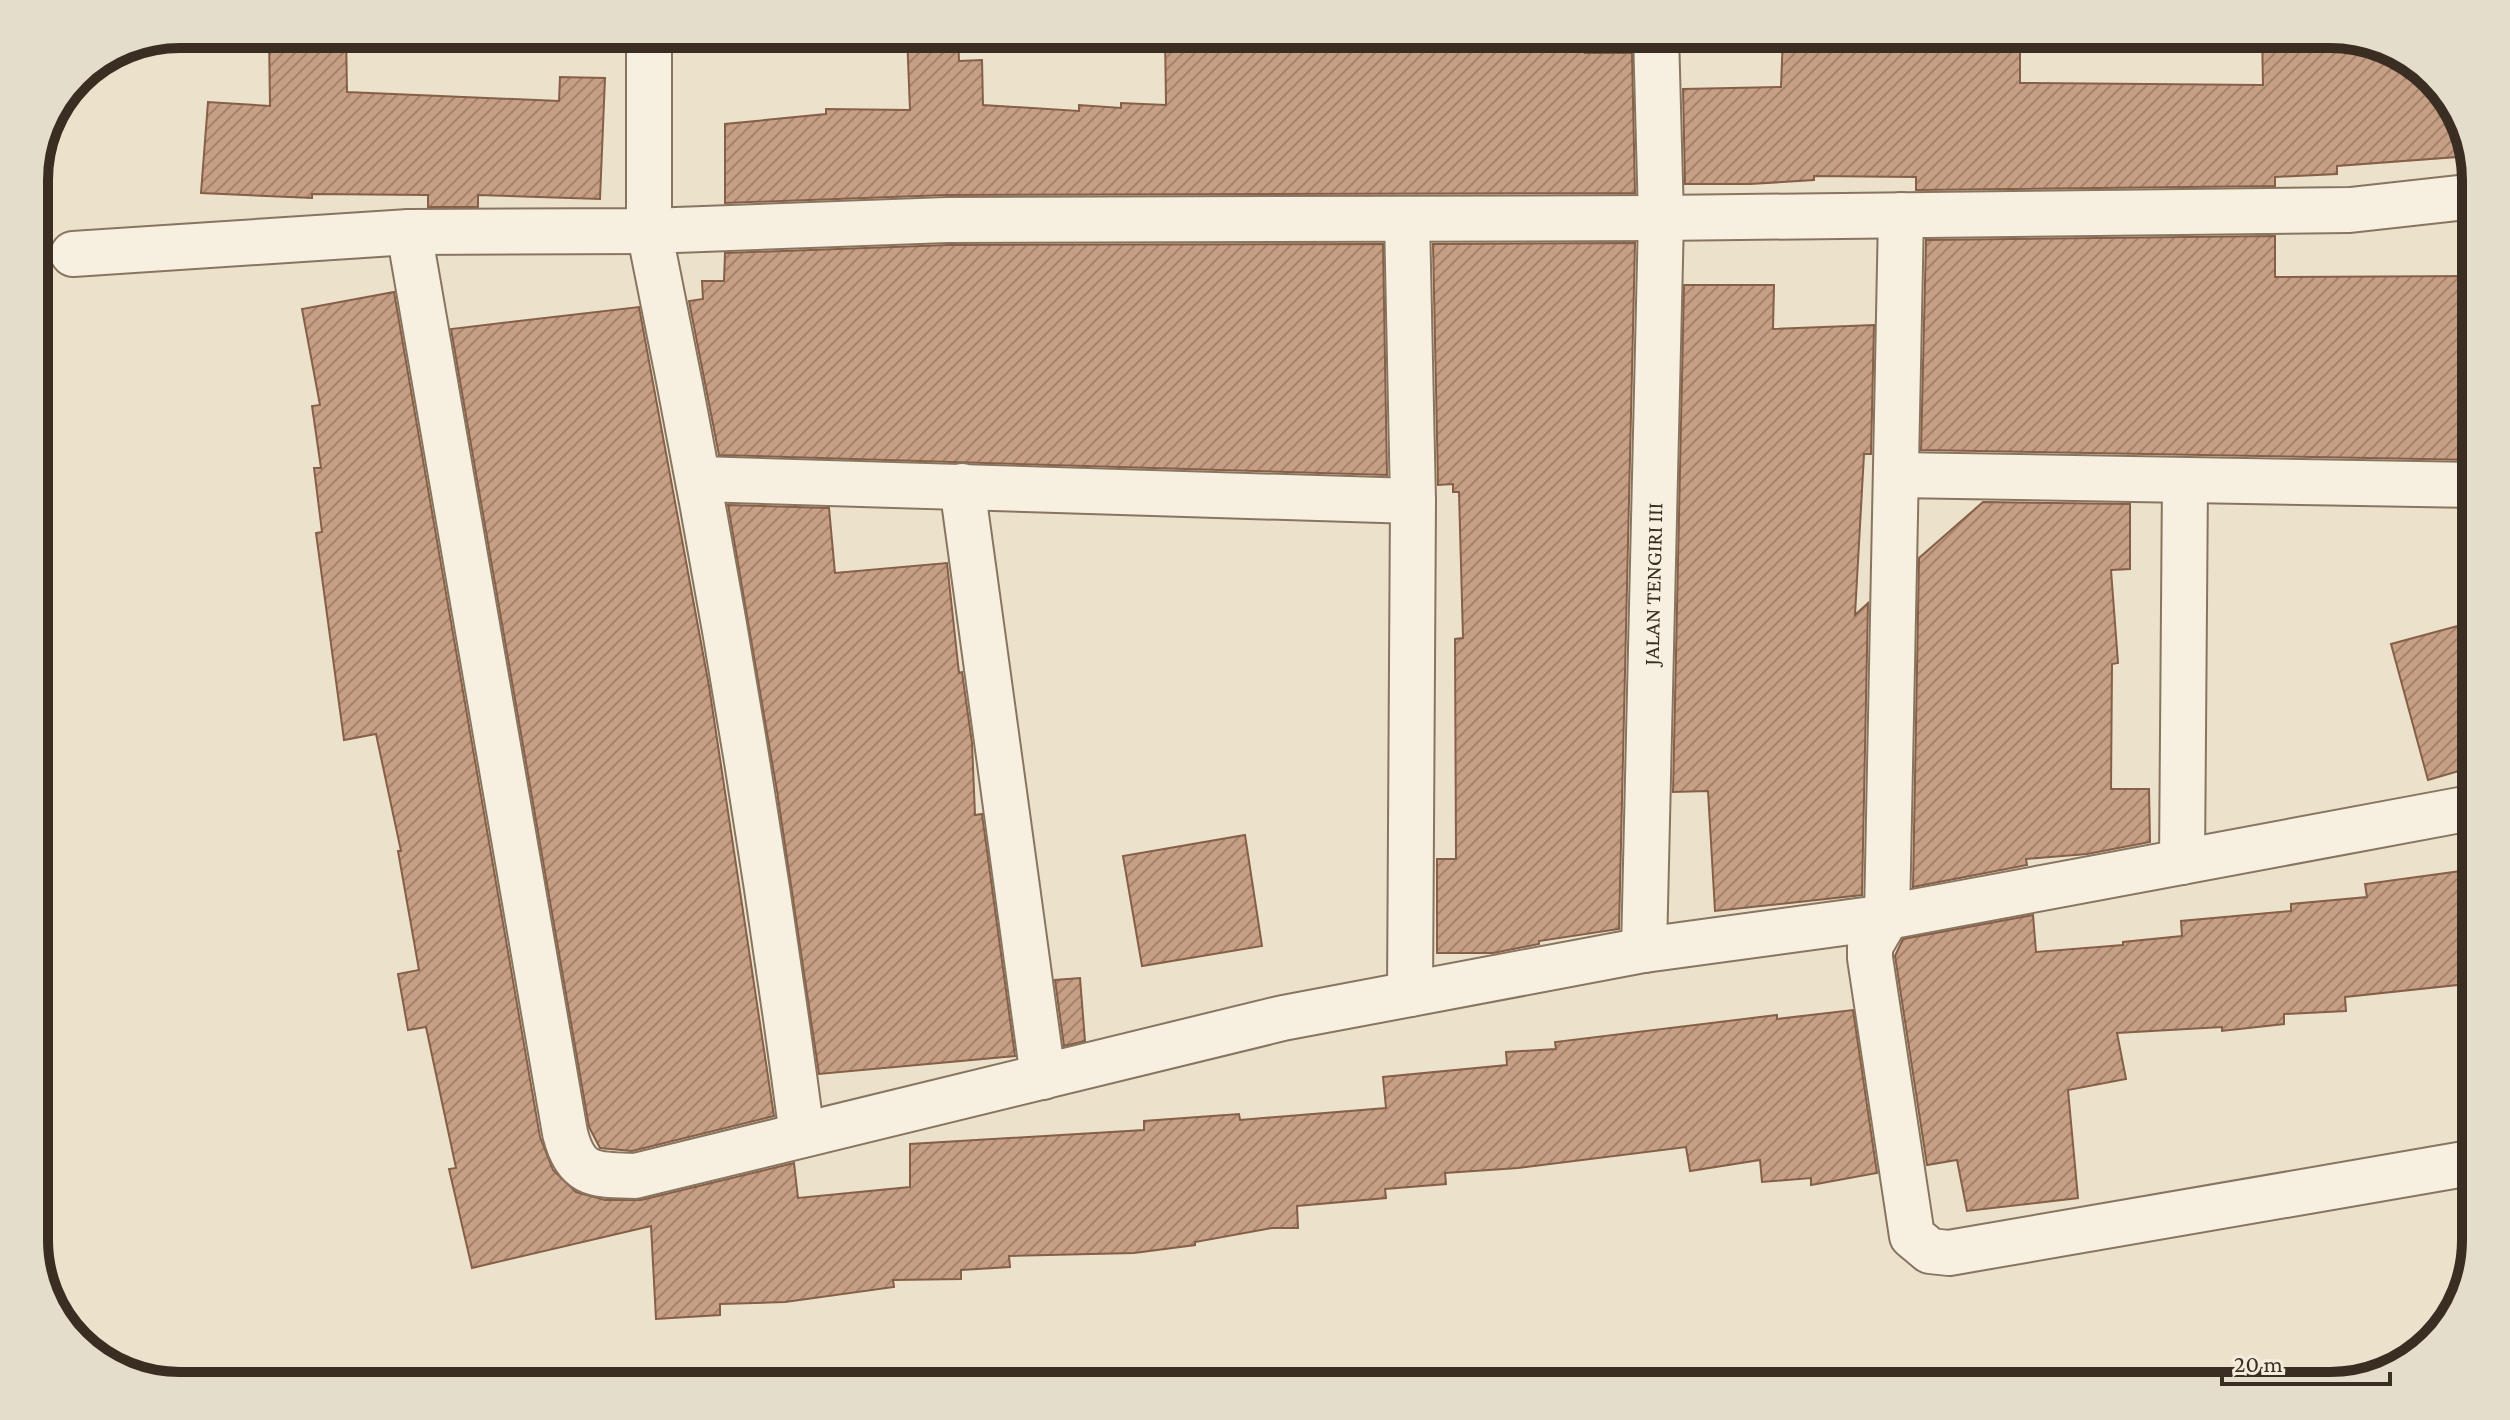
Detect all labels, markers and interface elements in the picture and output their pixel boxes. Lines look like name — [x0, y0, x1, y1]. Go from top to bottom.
street label: JALAN TENGIRI III — [1639, 502, 1667, 668]
scale bar — [2222, 1336, 2390, 1386]
text: 20 m — [2234, 1350, 2283, 1377]

